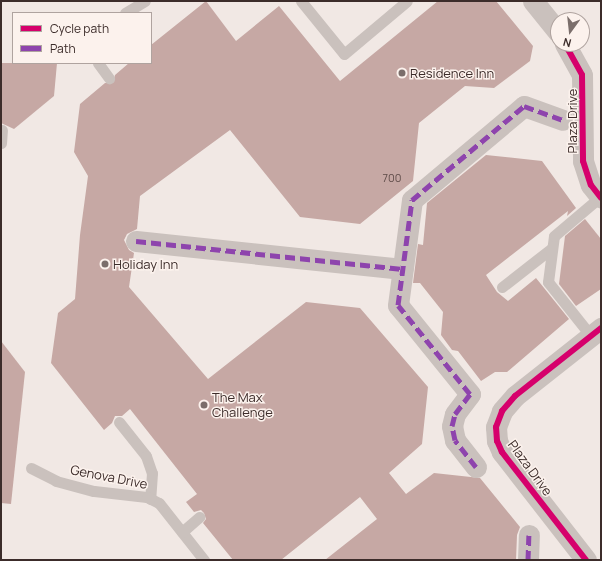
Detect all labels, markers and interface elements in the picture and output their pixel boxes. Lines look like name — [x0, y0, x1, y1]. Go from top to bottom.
legend — [12, 12, 152, 64]
north arrow — [550, 12, 590, 52]
text: Cycle path — [50, 20, 109, 37]
text: N — [561, 35, 573, 51]
text: Path — [50, 40, 76, 57]
place label: Residence Inn — [410, 65, 494, 81]
marker: Residence Inn — [397, 68, 407, 78]
street label: Plaza Drive — [564, 89, 580, 153]
house number: 700 — [383, 171, 401, 185]
place label: Holiday Inn — [113, 256, 178, 272]
marker: Holiday Inn — [100, 259, 110, 269]
place label: The Max Challenge — [212, 390, 273, 421]
marker: The Max Challenge — [199, 400, 209, 410]
street label: Plaza Drive — [505, 437, 555, 499]
street label: Genova Drive — [69, 462, 149, 492]

